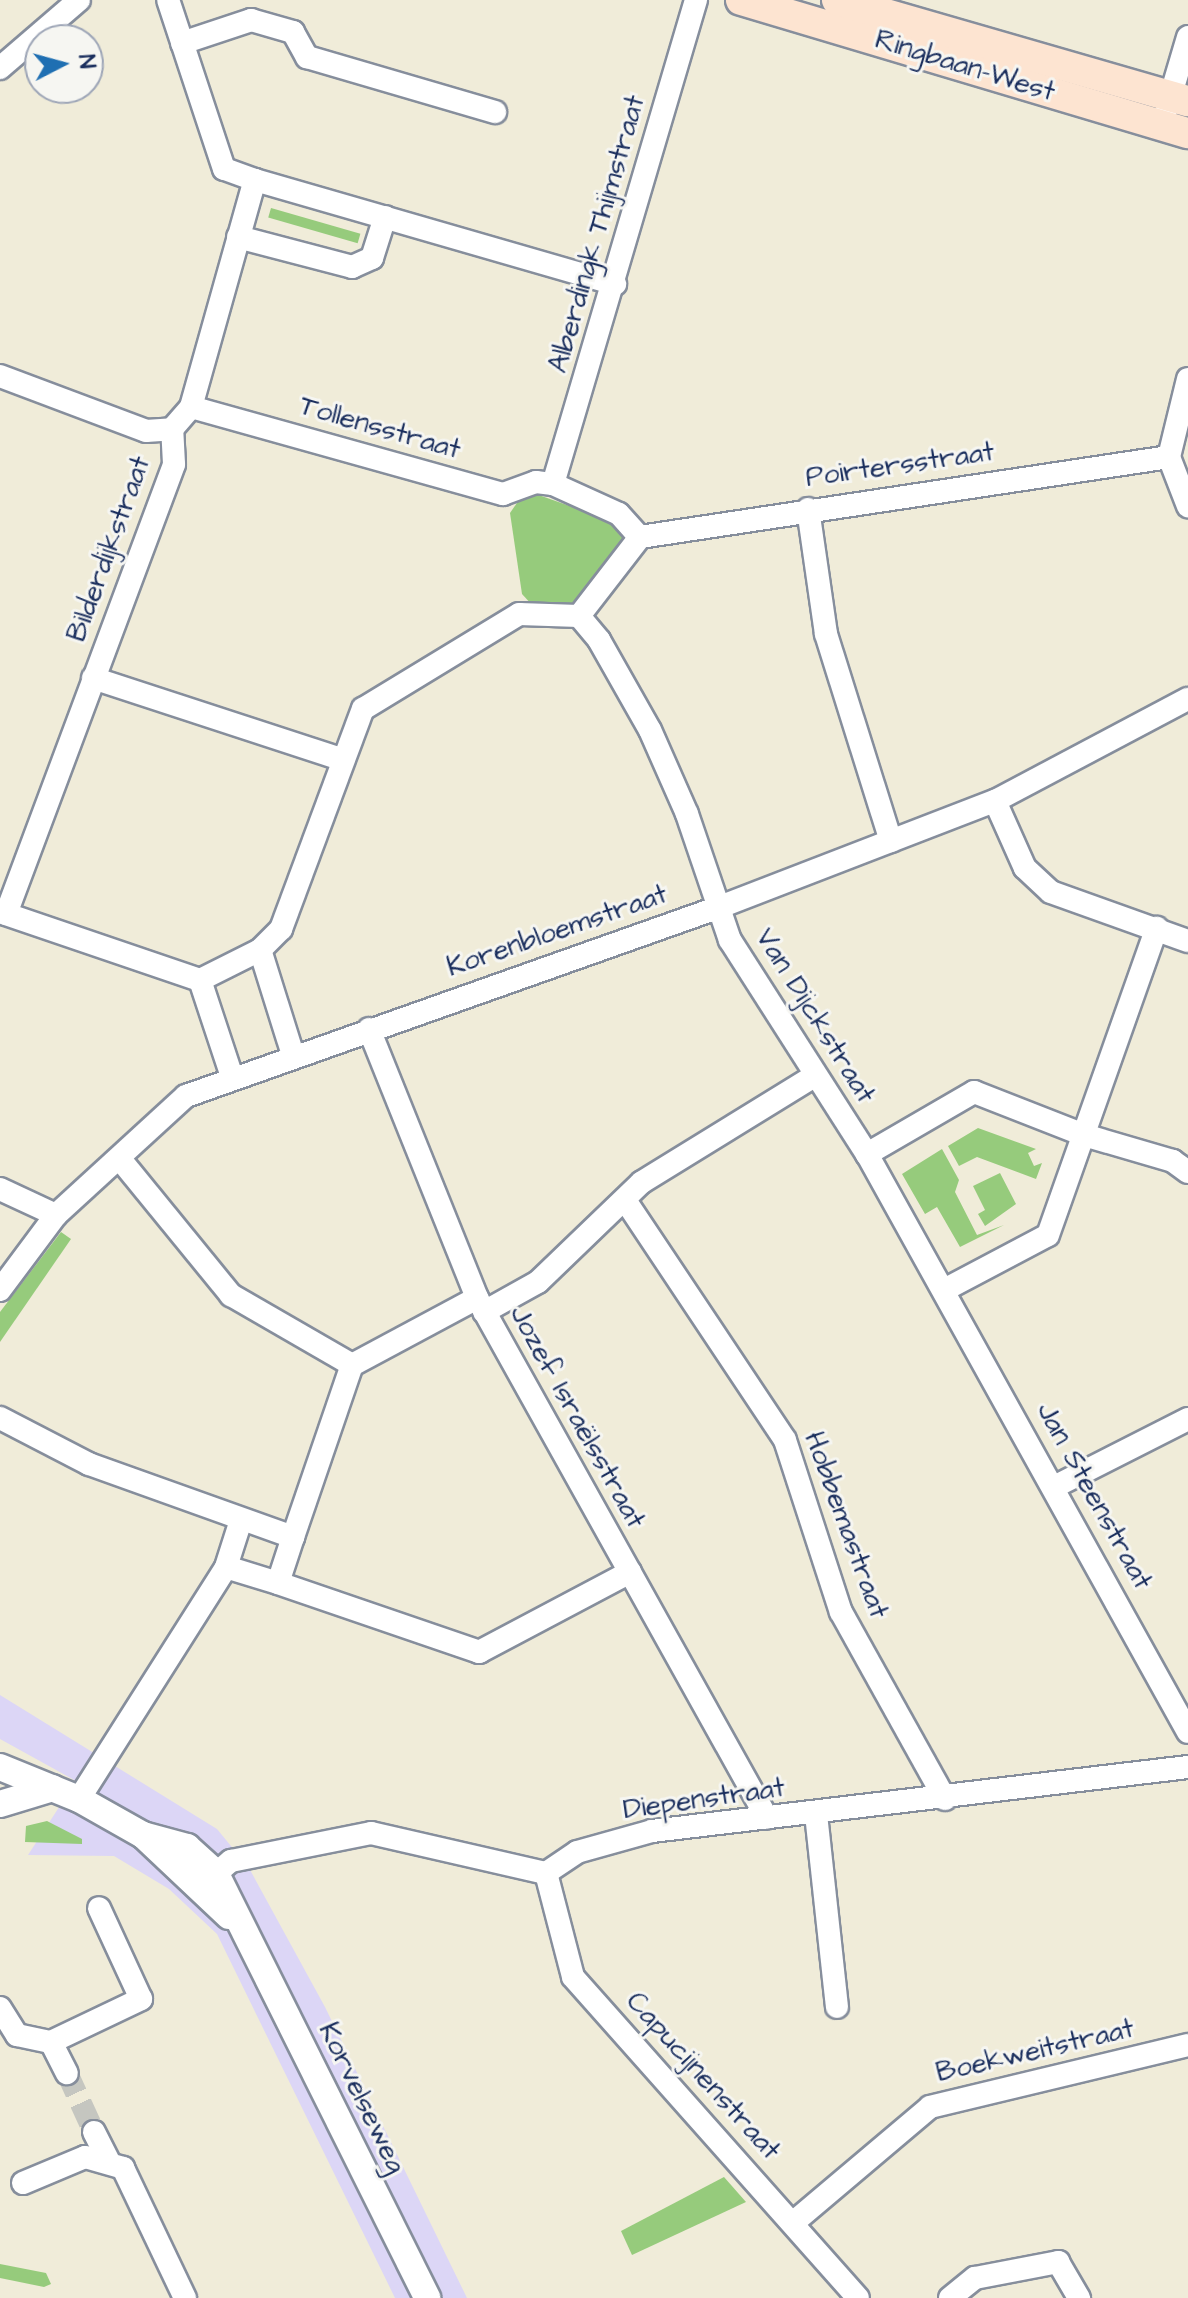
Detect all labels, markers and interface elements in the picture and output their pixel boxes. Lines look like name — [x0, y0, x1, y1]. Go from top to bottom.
street label: Ringbaan-West — [871, 23, 1059, 109]
north arrow — [24, 24, 104, 104]
text: N — [70, 53, 103, 70]
street label: Alberdingk Thijmstraat — [541, 91, 653, 377]
street label: Tollensstraat — [296, 389, 464, 467]
street label: Poirtersstraat — [804, 435, 996, 495]
street label: Bilderdijkstraat — [60, 452, 158, 646]
street label: Korenbloemstraat — [442, 878, 672, 984]
street label: Van Dijckstraat — [748, 922, 882, 1110]
street label: Jozef Israëlsstraat — [502, 1300, 652, 1534]
street label: Jan Steenstraat — [1029, 1397, 1159, 1595]
street label: Hobbemastraat — [797, 1427, 895, 1623]
street label: Diepenstraat — [621, 1771, 787, 1827]
street label: Capucijnenstraat — [619, 1985, 787, 2167]
street label: Boekweitstraat — [933, 2012, 1137, 2090]
street label: Korvelseweg — [311, 2017, 413, 2179]

